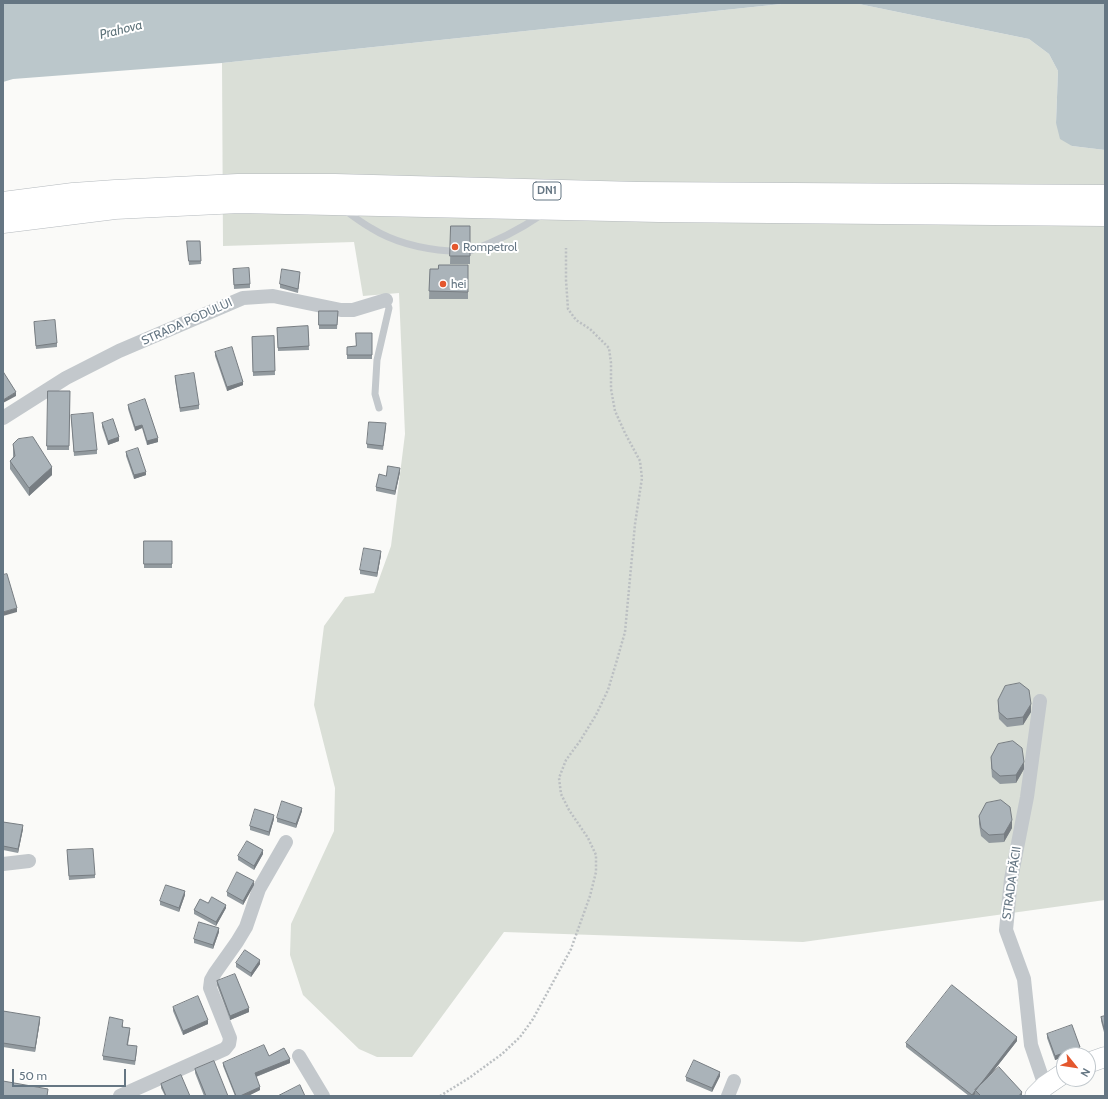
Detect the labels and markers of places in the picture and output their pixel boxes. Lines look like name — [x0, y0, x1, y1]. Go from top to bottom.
place label: Rompetrol — [463, 240, 517, 254]
marker: Rompetrol — [450, 242, 460, 252]
place label: hei — [451, 277, 466, 291]
marker: hei — [438, 279, 448, 289]

